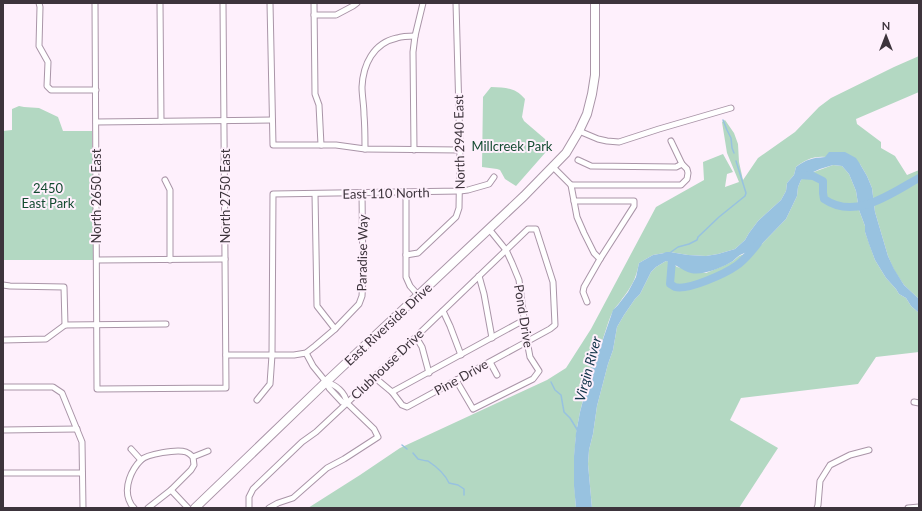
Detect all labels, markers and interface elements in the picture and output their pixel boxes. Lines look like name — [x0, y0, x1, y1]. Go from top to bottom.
north arrow — [866, 16, 906, 56]
text: N — [882, 19, 890, 32]
street label: North 2940 East — [450, 94, 468, 190]
park label: Millcreek Park — [472, 138, 553, 154]
street label: North 2650 East — [88, 148, 104, 243]
street label: North 2750 East — [217, 148, 233, 243]
park label: 2450 East Park — [22, 180, 75, 211]
street label: East 110 North — [342, 184, 430, 202]
street label: Paradise Way — [353, 214, 371, 292]
street label: East Riverside Drive — [341, 279, 435, 369]
street label: Pond Drive — [511, 283, 537, 349]
street label: Clubhouse Drive — [347, 325, 427, 403]
water label: Virgin River — [571, 334, 604, 403]
street label: Pine Drive — [431, 356, 491, 398]

